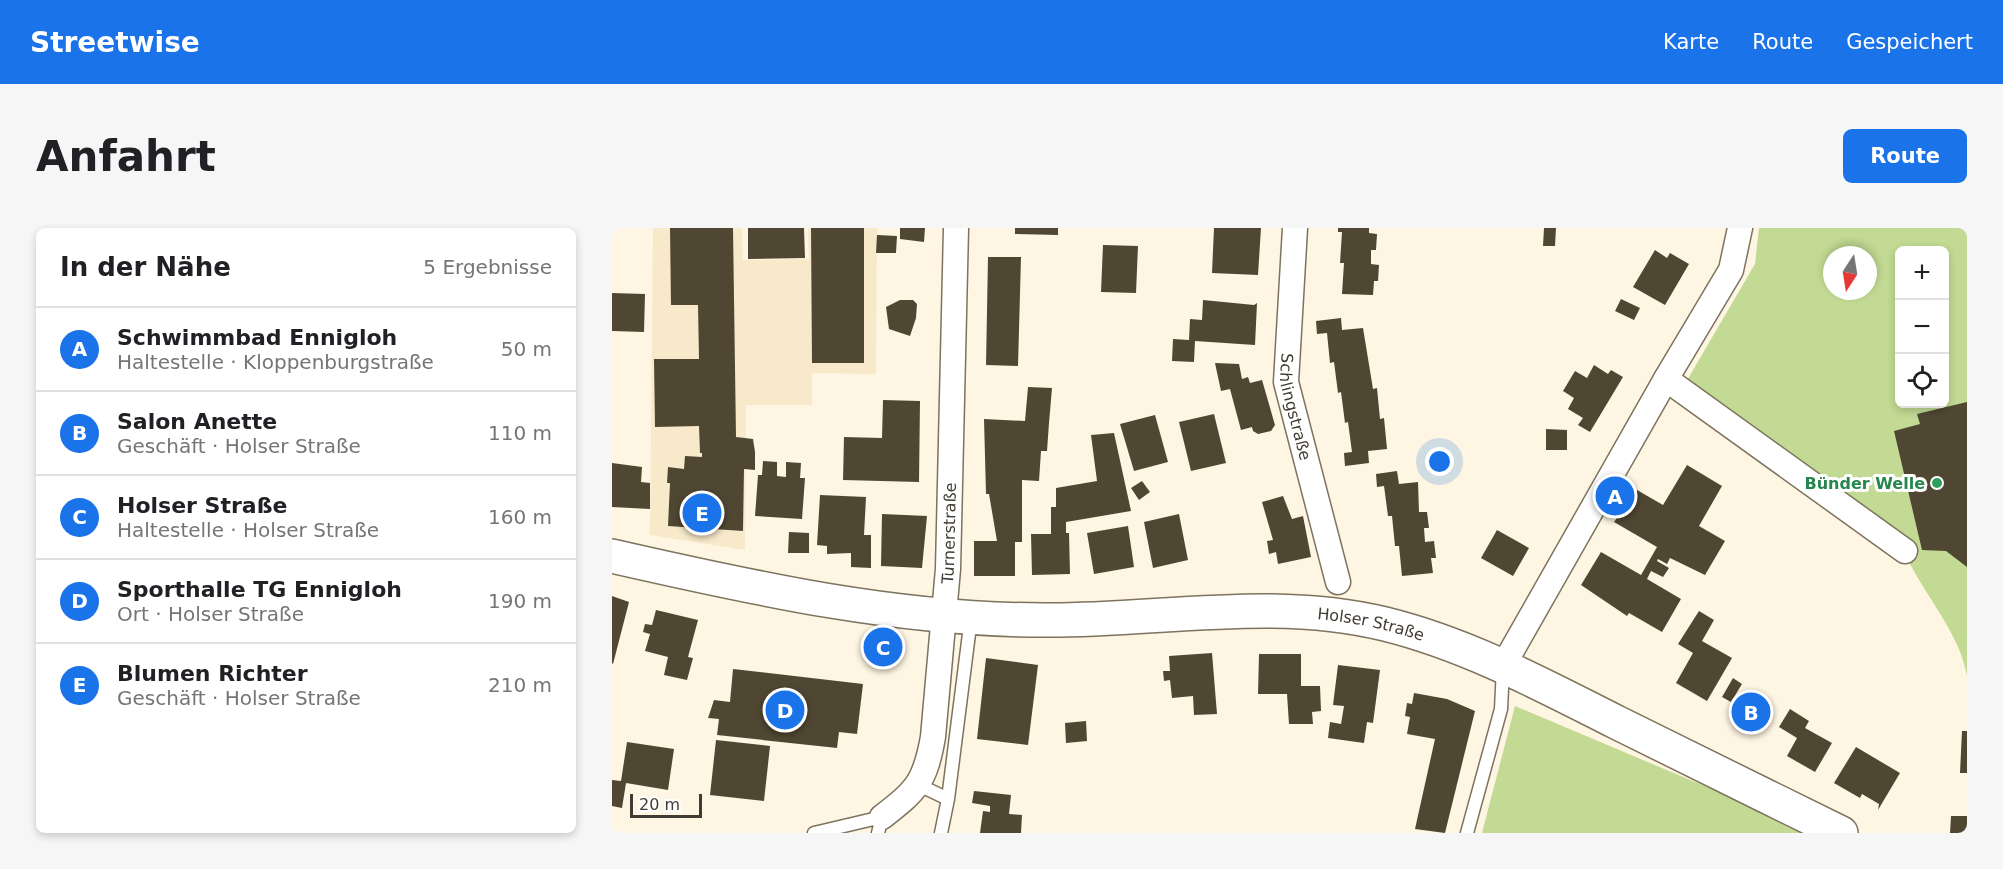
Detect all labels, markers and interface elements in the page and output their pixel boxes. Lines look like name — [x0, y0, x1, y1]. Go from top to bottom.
text: Streetwise — [30, 26, 200, 59]
text: Karte — [1663, 30, 1719, 54]
text: Route — [1752, 30, 1813, 54]
text: Gespeichert — [1846, 30, 1973, 54]
button: Route — [1843, 129, 1967, 183]
text: Anfahrt — [36, 132, 216, 181]
north arrow — [1823, 246, 1877, 300]
map controls — [1895, 246, 1949, 408]
button: + — [1895, 246, 1949, 300]
text: In der Nähe — [60, 252, 231, 282]
text: 5 Ergebnisse — [423, 255, 552, 279]
button: − — [1895, 300, 1949, 354]
text: Schwimmbad Ennigloh — [117, 325, 397, 350]
text: A — [72, 337, 87, 361]
text: 50 m — [501, 337, 552, 361]
text: Haltestelle · Kloppenburgstraße — [117, 350, 434, 374]
street label: Schlingstraße — [1277, 353, 1315, 462]
button: locate — [1895, 354, 1949, 408]
text: Salon Anette — [117, 409, 277, 434]
text: B — [72, 421, 87, 445]
text: 110 m — [488, 421, 552, 445]
text: Geschäft · Holser Straße — [117, 434, 361, 458]
your location — [1425, 447, 1454, 476]
pin: A — [1596, 474, 1634, 518]
place label: Bünder Welle — [1805, 474, 1925, 493]
marker: Bünder Welle — [1930, 476, 1944, 490]
street label: Turnerstraße — [937, 482, 960, 586]
pin: E — [682, 490, 722, 536]
text: Holser Straße — [117, 493, 287, 518]
text: C — [72, 505, 87, 529]
text: 160 m — [488, 505, 552, 529]
text: Haltestelle · Holser Straße — [117, 518, 379, 542]
text: Sporthalle TG Ennigloh — [117, 577, 402, 602]
text: D — [71, 589, 88, 613]
text: 190 m — [488, 589, 552, 613]
text: Ort · Holser Straße — [117, 602, 304, 626]
street label: Holser Straße — [1317, 604, 1427, 644]
pin: C — [864, 624, 902, 670]
text: Blumen Richter — [117, 661, 308, 686]
text: E — [73, 673, 86, 697]
text: 210 m — [488, 673, 552, 697]
text: Geschäft · Holser Straße — [117, 686, 361, 710]
pin: D — [766, 688, 804, 732]
pin: B — [1732, 690, 1770, 734]
scale bar — [630, 791, 702, 818]
text: 20 m — [639, 795, 680, 814]

